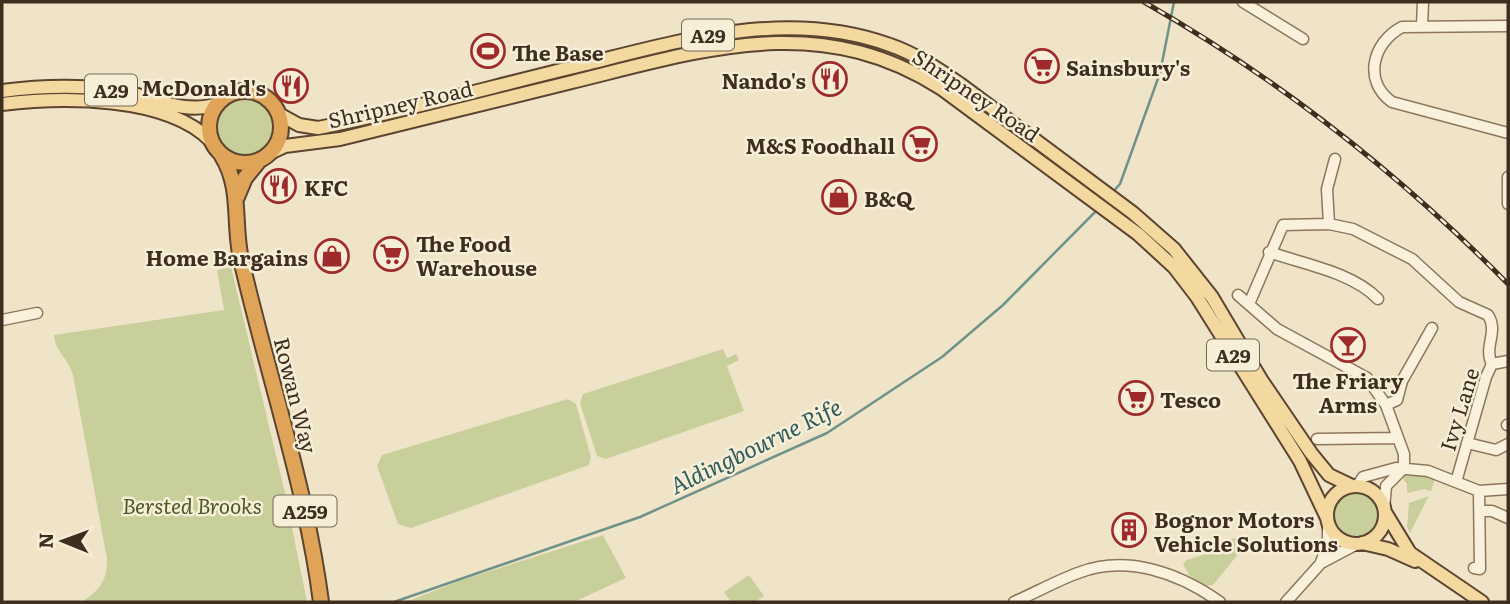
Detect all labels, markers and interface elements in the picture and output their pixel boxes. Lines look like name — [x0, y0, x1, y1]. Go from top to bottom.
road number: A29 — [682, 20, 734, 50]
sports icon: The Base — [469, 32, 507, 70]
place label: The Base — [512, 36, 604, 67]
street label: Shripney Road — [907, 40, 1047, 148]
supermarket icon: Sainsbury's — [1023, 47, 1061, 85]
place label: Sainsbury's — [1066, 51, 1190, 82]
restaurant icon: Nando's — [811, 60, 849, 98]
place label: Nando's — [722, 64, 806, 95]
restaurant icon: McDonald's — [272, 67, 310, 105]
place label: McDonald's — [142, 71, 266, 102]
street label: Shripney Road — [325, 71, 475, 135]
road number: A29 — [85, 74, 137, 106]
supermarket icon: M&S Foodhall — [901, 125, 939, 163]
place label: M&S Foodhall — [745, 129, 895, 160]
restaurant icon: KFC — [260, 167, 298, 205]
place label: KFC — [304, 171, 348, 202]
shop icon: B&Q — [820, 178, 858, 216]
place label: B&Q — [864, 182, 916, 213]
place label: The Food Warehouse — [416, 227, 537, 282]
supermarket icon: The Food Warehouse — [372, 235, 410, 273]
shop icon: Home Bargains — [313, 237, 351, 275]
place label: Home Bargains — [146, 241, 308, 272]
bar icon: The Friary Arms — [1329, 326, 1367, 364]
street label: Rowan Way — [268, 334, 327, 457]
road number: A29 — [1207, 340, 1259, 370]
street label: Ivy Lane — [1431, 363, 1485, 454]
place label: The Friary Arms — [1292, 364, 1404, 419]
supermarket icon: Tesco — [1117, 379, 1155, 417]
place label: Tesco — [1160, 383, 1221, 414]
water label: Aldingbourne Rife — [663, 389, 847, 501]
park label: Bersted Brooks — [122, 489, 262, 520]
road number: A259 — [274, 496, 336, 526]
place label: Bognor Motors Vehicle Solutions — [1154, 503, 1338, 558]
north arrow — [28, 506, 98, 576]
building icon: Bognor Motors Vehicle Solutions — [1110, 511, 1148, 549]
text: N — [31, 532, 59, 549]

